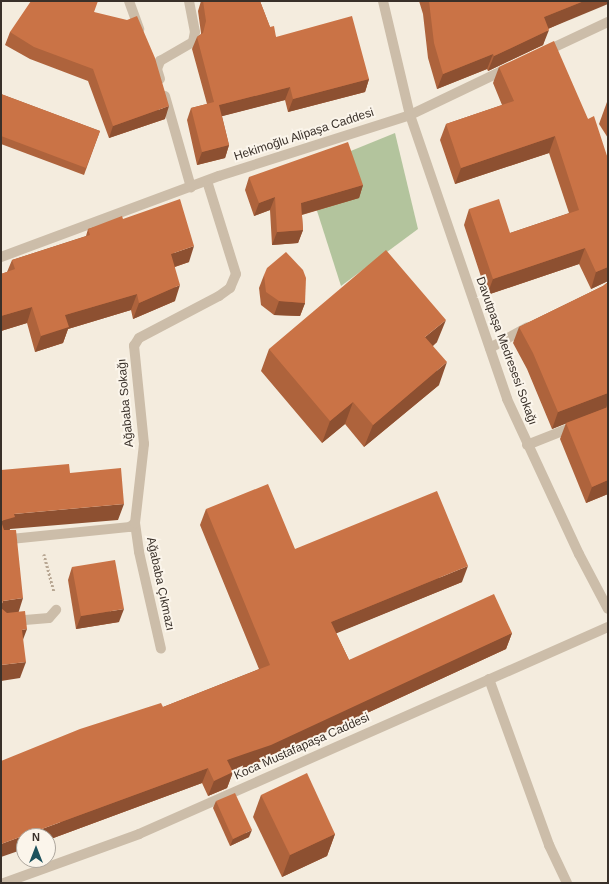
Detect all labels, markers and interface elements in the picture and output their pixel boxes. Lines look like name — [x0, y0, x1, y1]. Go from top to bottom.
street label: Hekimoğlu Alipaşa Caddesi — [232, 105, 376, 165]
street label: Davutpaşa Medresesi Sokağı — [472, 275, 540, 427]
street label: Ağababa Sokağı — [115, 358, 137, 448]
street label: Ağababa Çıkmazı — [143, 536, 177, 632]
street label: Koca Mustafapaşa Caddesi — [232, 711, 372, 783]
north arrow — [16, 828, 56, 868]
text: N — [32, 831, 40, 843]

